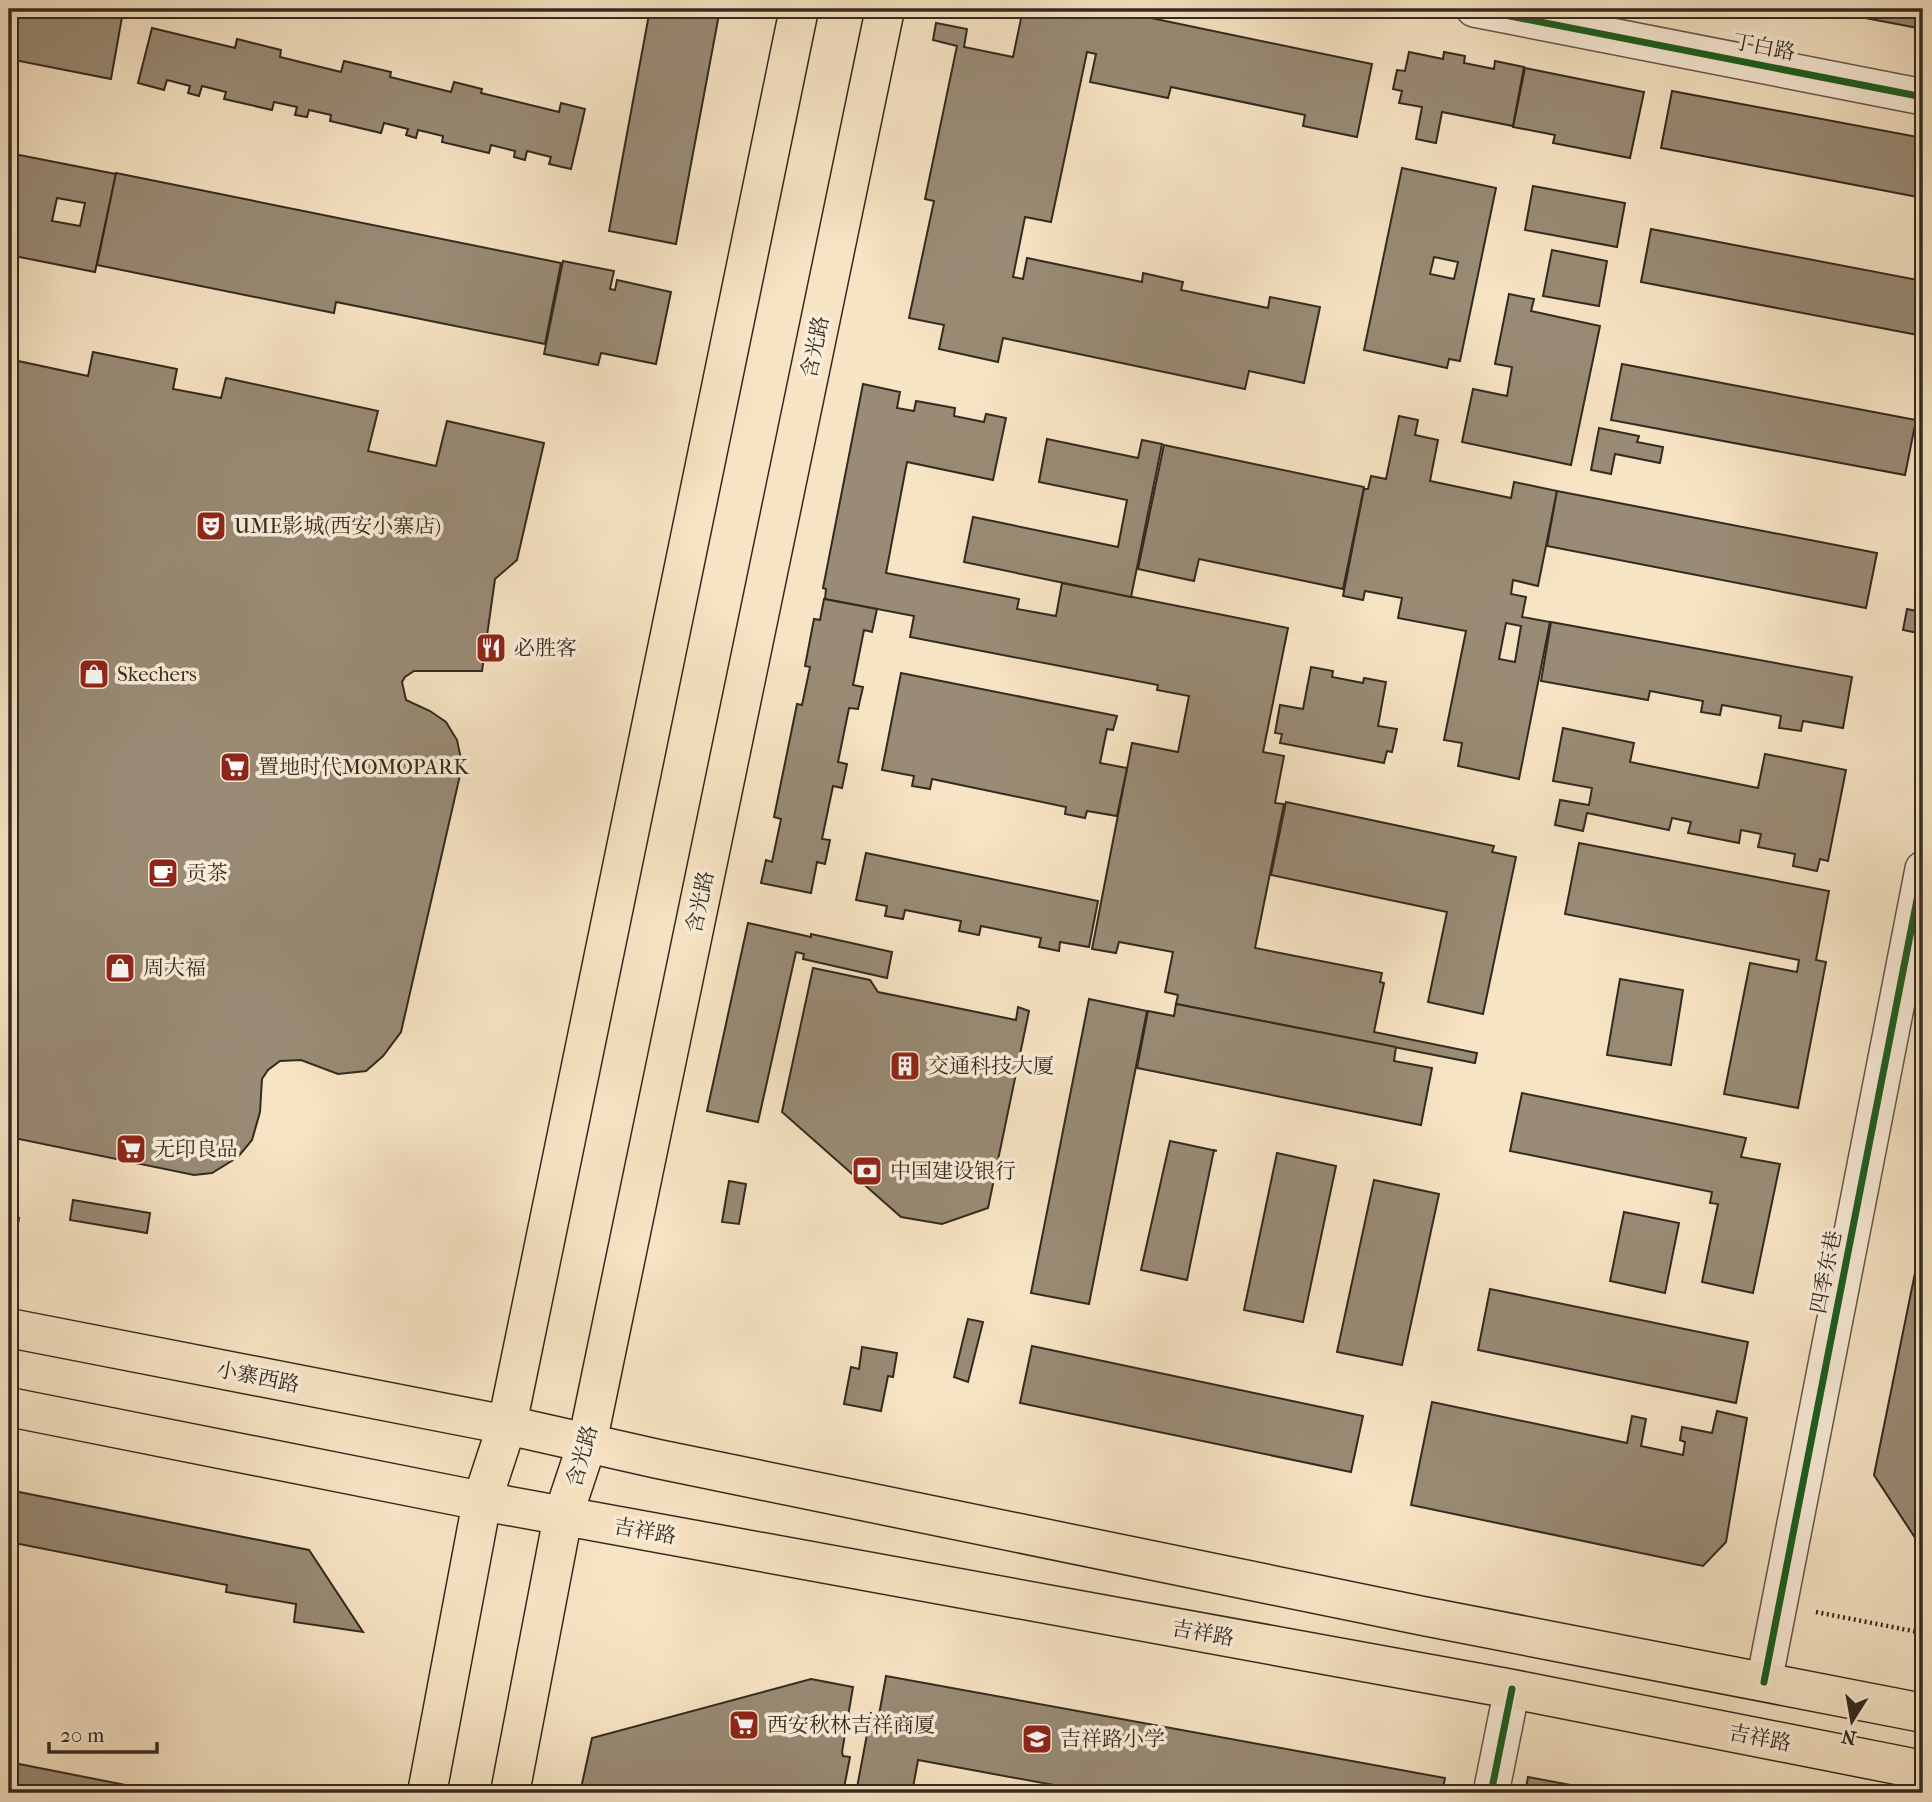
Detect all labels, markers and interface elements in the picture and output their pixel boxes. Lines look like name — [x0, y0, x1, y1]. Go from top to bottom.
street label: 丁白路 — [1731, 29, 1797, 65]
street label: 含光路 — [797, 314, 833, 380]
theatre icon: UME影城(西安小寨店) — [194, 509, 228, 543]
place label: UME影城(西安小寨店) — [234, 514, 441, 538]
restaurant icon: 必胜客 — [474, 631, 508, 665]
place label: 必胜客 — [514, 636, 577, 660]
shop icon: Skechers — [77, 657, 111, 691]
place label: Skechers — [117, 662, 197, 686]
supermarket icon: 置地时代MOMOPARK — [218, 750, 252, 784]
place label: 置地时代MOMOPARK — [258, 755, 470, 779]
cafe icon: 贡茶 — [146, 856, 180, 890]
place label: 贡茶 — [186, 861, 228, 885]
street label: 含光路 — [682, 869, 718, 935]
shop icon: 周大福 — [103, 951, 137, 985]
place label: 周大福 — [143, 956, 206, 980]
building icon: 交通科技大厦 — [888, 1049, 922, 1083]
place label: 交通科技大厦 — [928, 1054, 1054, 1078]
supermarket icon: 无印良品 — [114, 1132, 148, 1166]
place label: 无印良品 — [154, 1137, 238, 1161]
bank icon: 中国建设银行 — [850, 1154, 884, 1188]
place label: 中国建设银行 — [890, 1159, 1016, 1183]
street label: 四季东巷 — [1806, 1228, 1846, 1316]
street label: 小寨西路 — [214, 1357, 302, 1397]
street label: 含光路 — [562, 1422, 602, 1490]
street label: 吉祥路 — [612, 1514, 678, 1548]
street label: 吉祥路 — [1170, 1616, 1236, 1650]
north arrow — [1816, 1686, 1886, 1756]
supermarket icon: 西安秋林吉祥商厦 — [727, 1708, 761, 1742]
scale bar — [49, 1711, 158, 1755]
place label: 西安秋林吉祥商厦 — [767, 1713, 935, 1737]
street label: 吉祥路 — [1727, 1720, 1793, 1756]
school or university icon: 吉祥路小学 — [1020, 1722, 1054, 1756]
text: 20 m — [60, 1723, 105, 1747]
text: N — [1839, 1724, 1858, 1749]
place label: 吉祥路小学 — [1060, 1727, 1165, 1751]

